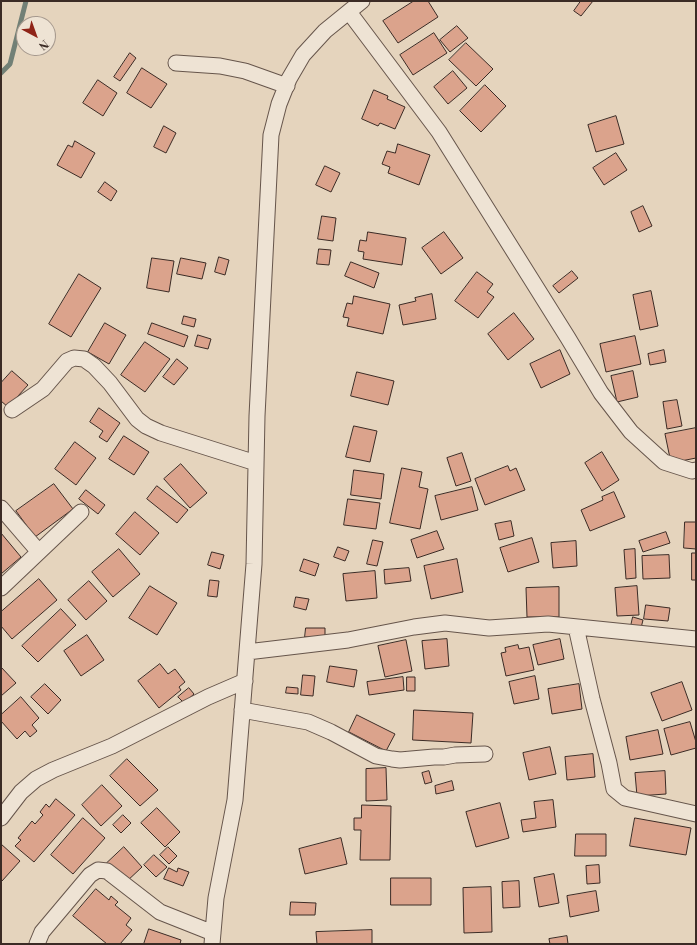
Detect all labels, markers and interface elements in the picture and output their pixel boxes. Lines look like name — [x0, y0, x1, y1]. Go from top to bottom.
north arrow — [16, 16, 56, 56]
text: N — [35, 36, 51, 52]

